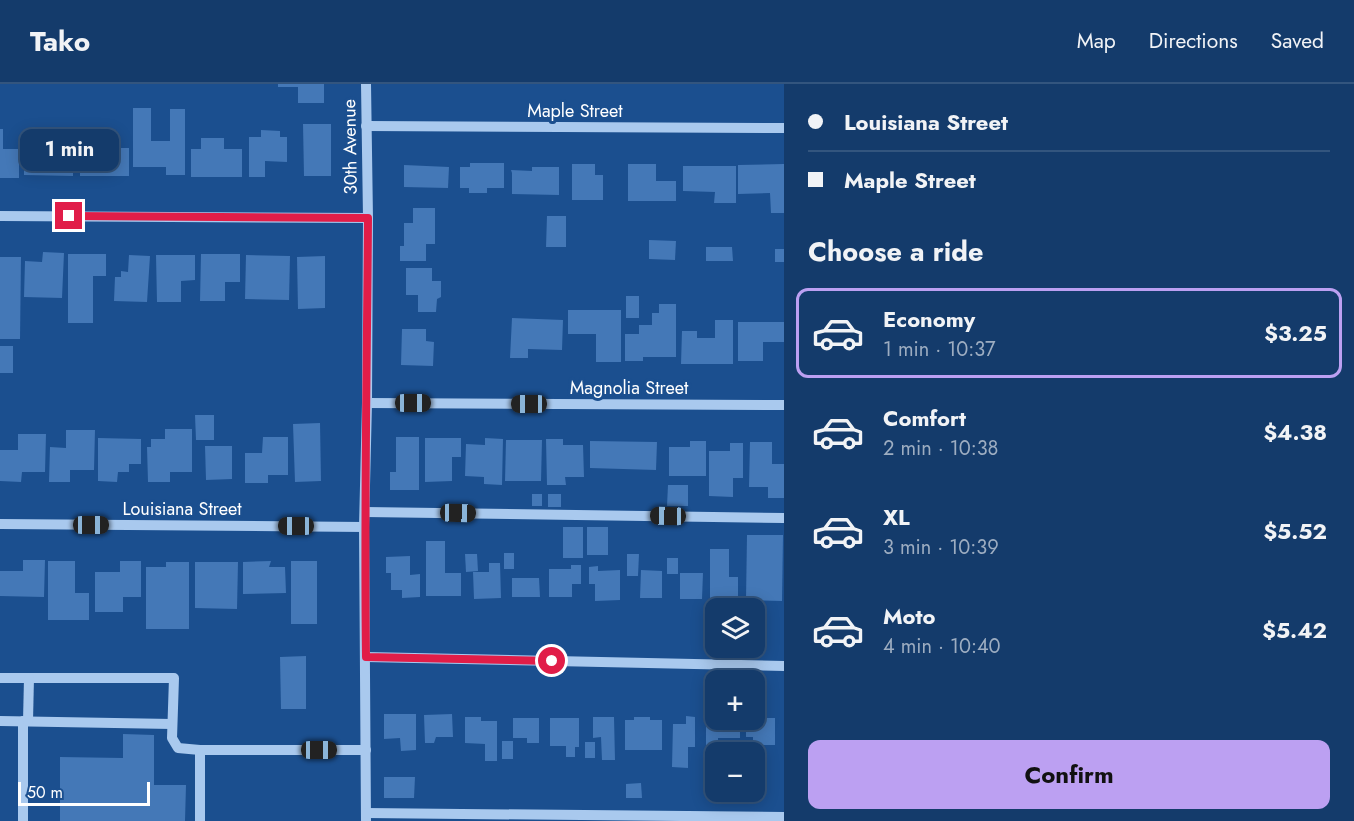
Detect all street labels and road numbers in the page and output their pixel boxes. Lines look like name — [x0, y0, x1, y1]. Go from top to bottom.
street label: Maple Street — [527, 98, 623, 124]
street label: 30th Avenue — [336, 99, 364, 195]
street label: Magnolia Street — [570, 375, 689, 401]
street label: Louisiana Street — [122, 496, 242, 522]

